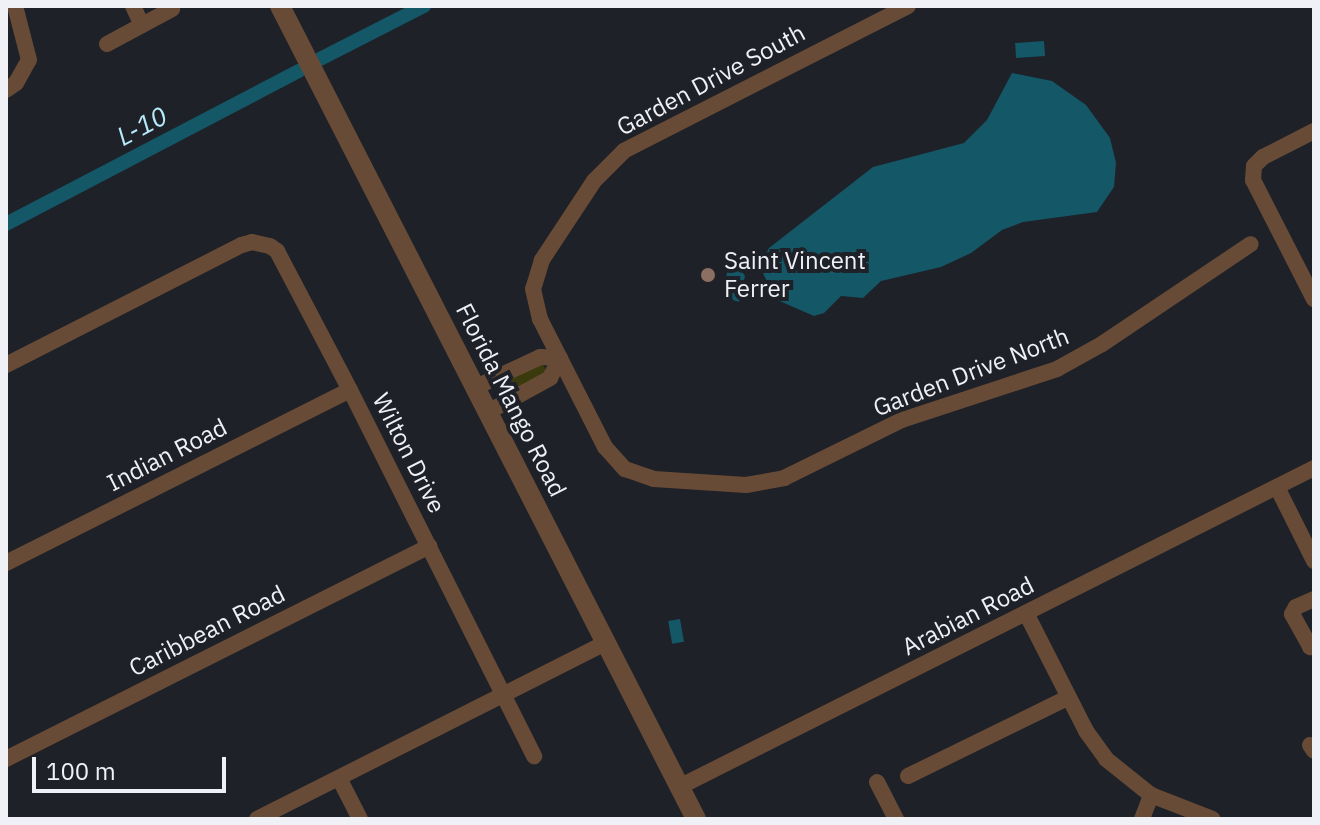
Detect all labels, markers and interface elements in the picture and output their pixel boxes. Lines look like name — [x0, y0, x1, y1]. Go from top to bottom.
street label: Garden Drive South — [612, 18, 810, 142]
water label: L-10 — [111, 100, 173, 152]
place label: Saint Vincent Ferrer — [724, 247, 866, 303]
marker: Saint Vincent Ferrer — [699, 266, 717, 284]
street label: Florida Mango Road — [450, 298, 572, 502]
street label: Garden Drive North — [869, 321, 1073, 423]
street label: Wilton Drive — [367, 388, 451, 518]
street label: Indian Road — [102, 413, 232, 497]
street label: Arabian Road — [897, 570, 1039, 662]
street label: Caribbean Road — [124, 579, 290, 683]
scale bar — [36, 741, 230, 791]
text: 100 m — [46, 755, 116, 787]

